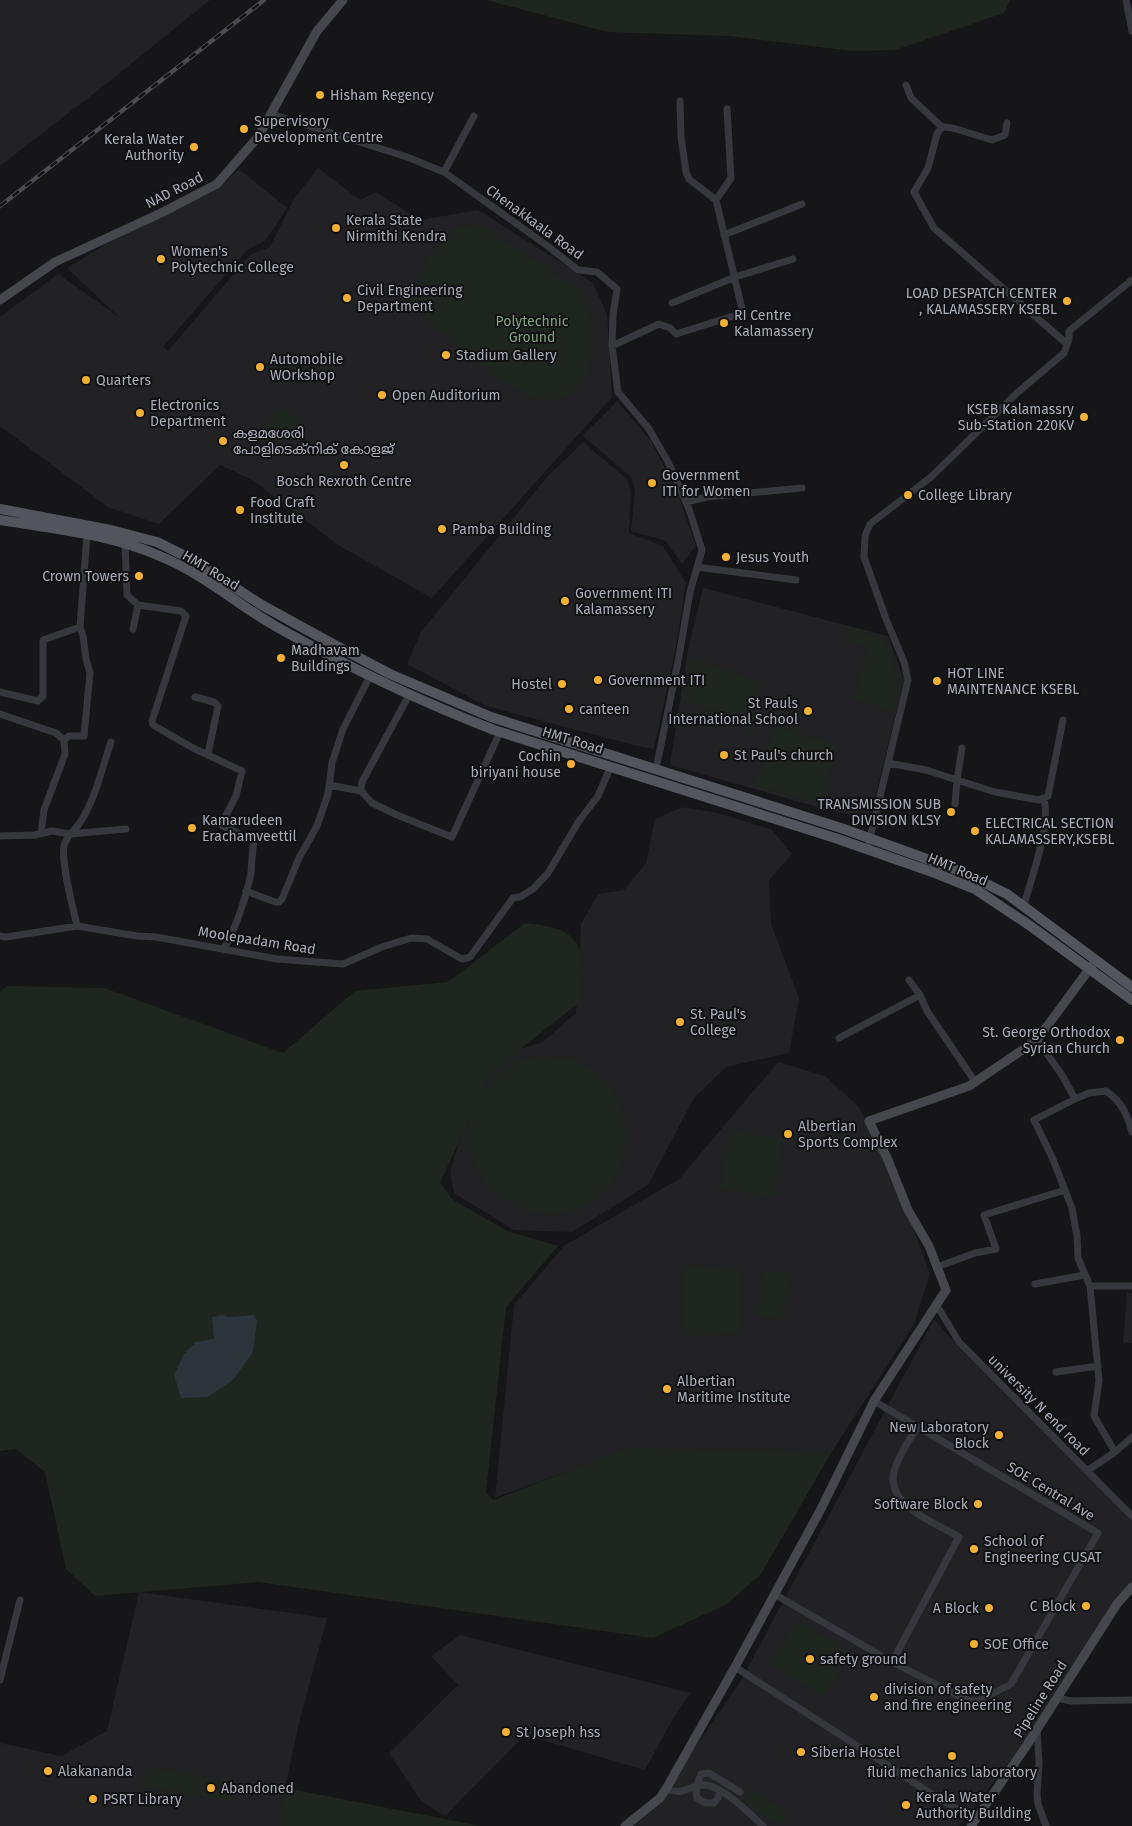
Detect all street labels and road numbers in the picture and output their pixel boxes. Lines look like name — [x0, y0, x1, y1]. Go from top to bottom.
street label: NAD Road — [142, 169, 206, 212]
street label: Chenakkaala Road — [483, 181, 587, 263]
street label: HMT Road — [179, 547, 242, 594]
street label: HMT Road — [540, 723, 606, 758]
street label: HMT Road — [925, 849, 990, 890]
street label: Moolepadam Road — [197, 923, 317, 958]
street label: university N end road — [984, 1351, 1093, 1460]
street label: SOE Central Ave — [1004, 1458, 1098, 1524]
street label: Pipeline Road — [1010, 1657, 1071, 1741]

